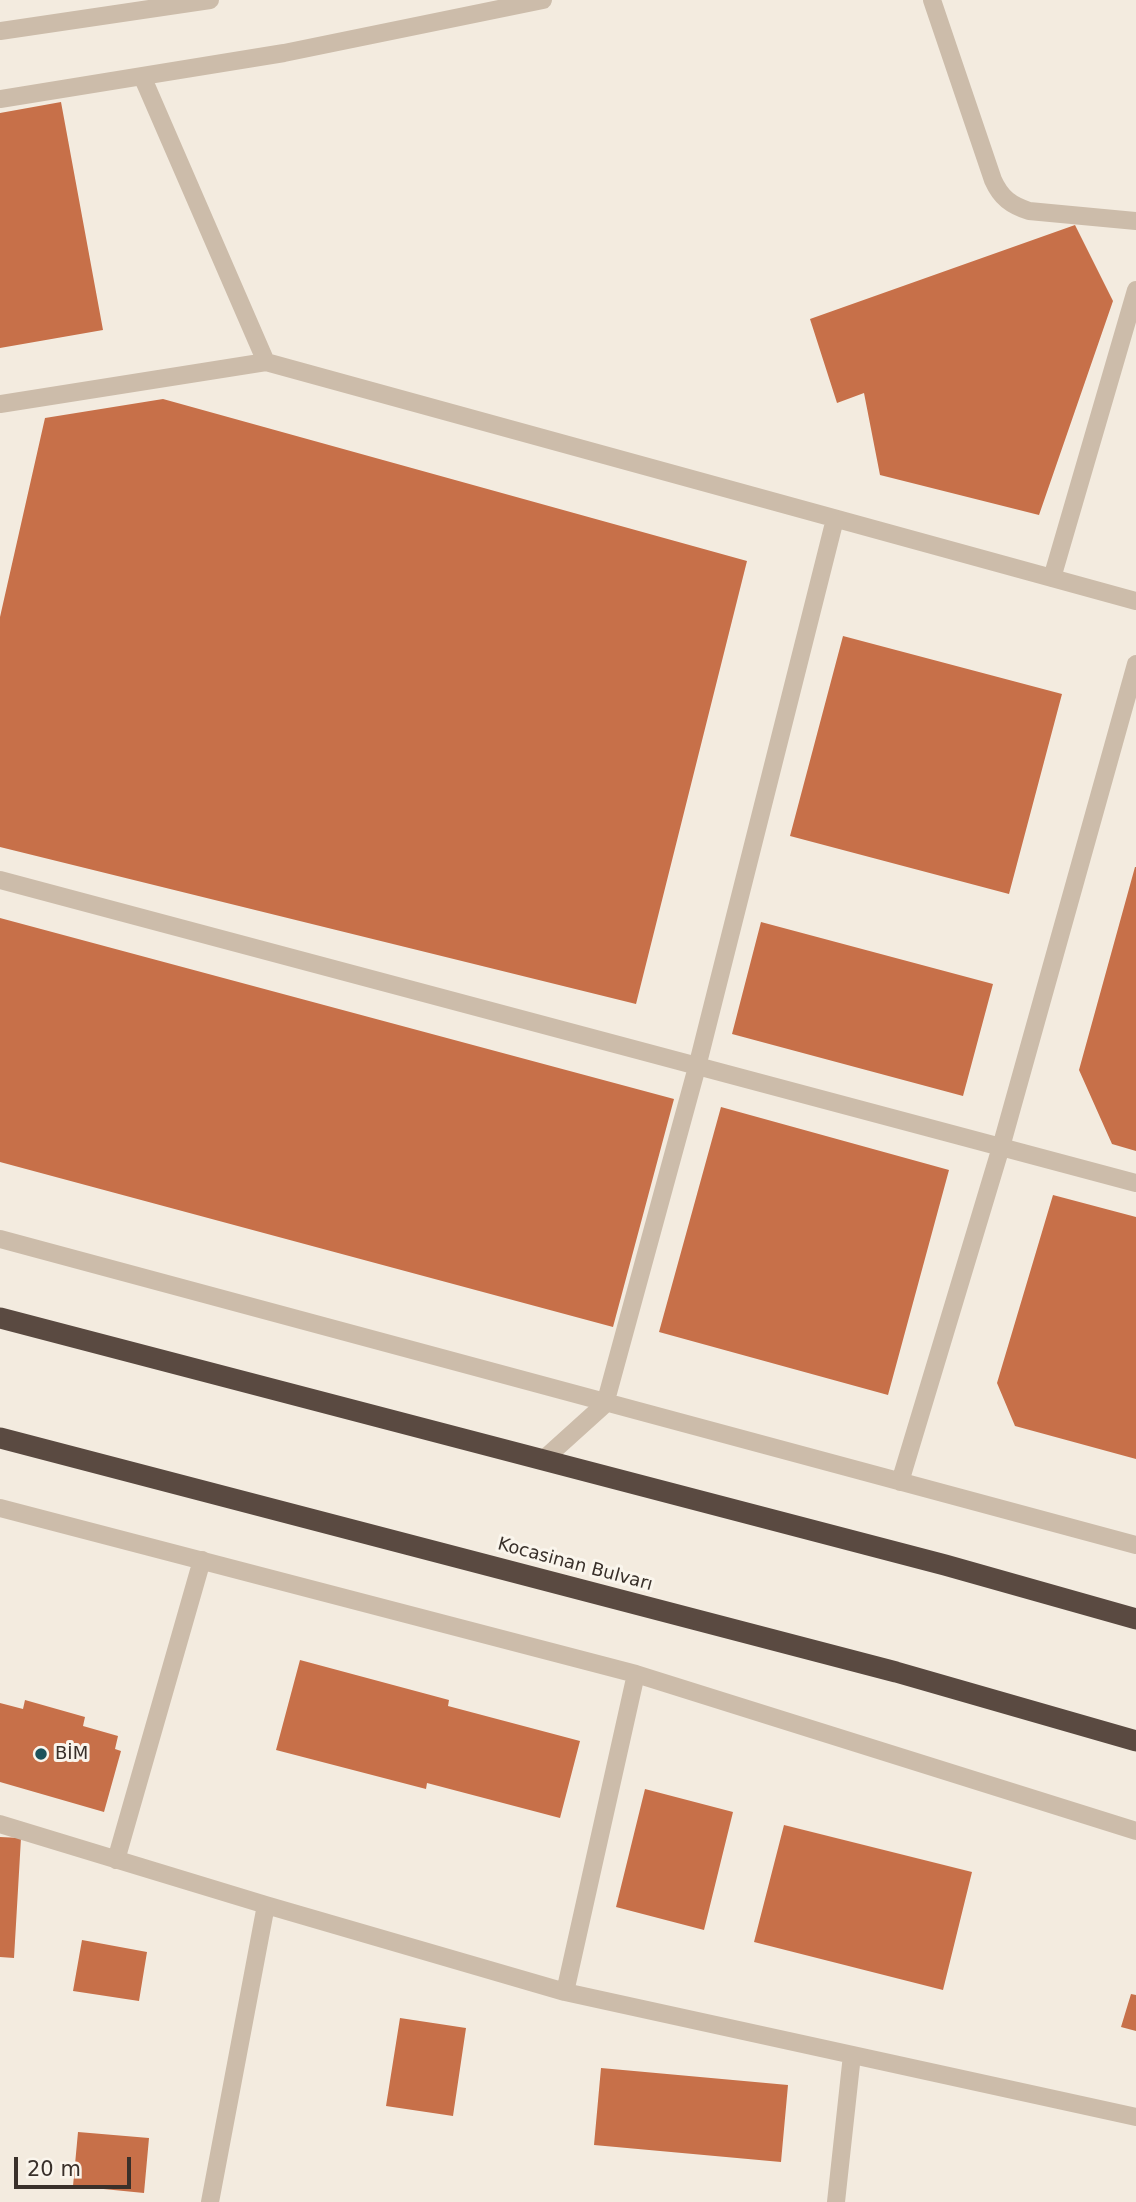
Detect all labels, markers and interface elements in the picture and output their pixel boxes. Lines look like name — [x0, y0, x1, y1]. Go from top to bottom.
street label: Kocasinan Bulvarı — [495, 1534, 655, 1596]
place label: BİM — [55, 1743, 88, 1765]
marker: BİM — [33, 1746, 49, 1762]
scale bar — [18, 2142, 135, 2186]
text: 20 m — [27, 2157, 81, 2181]

